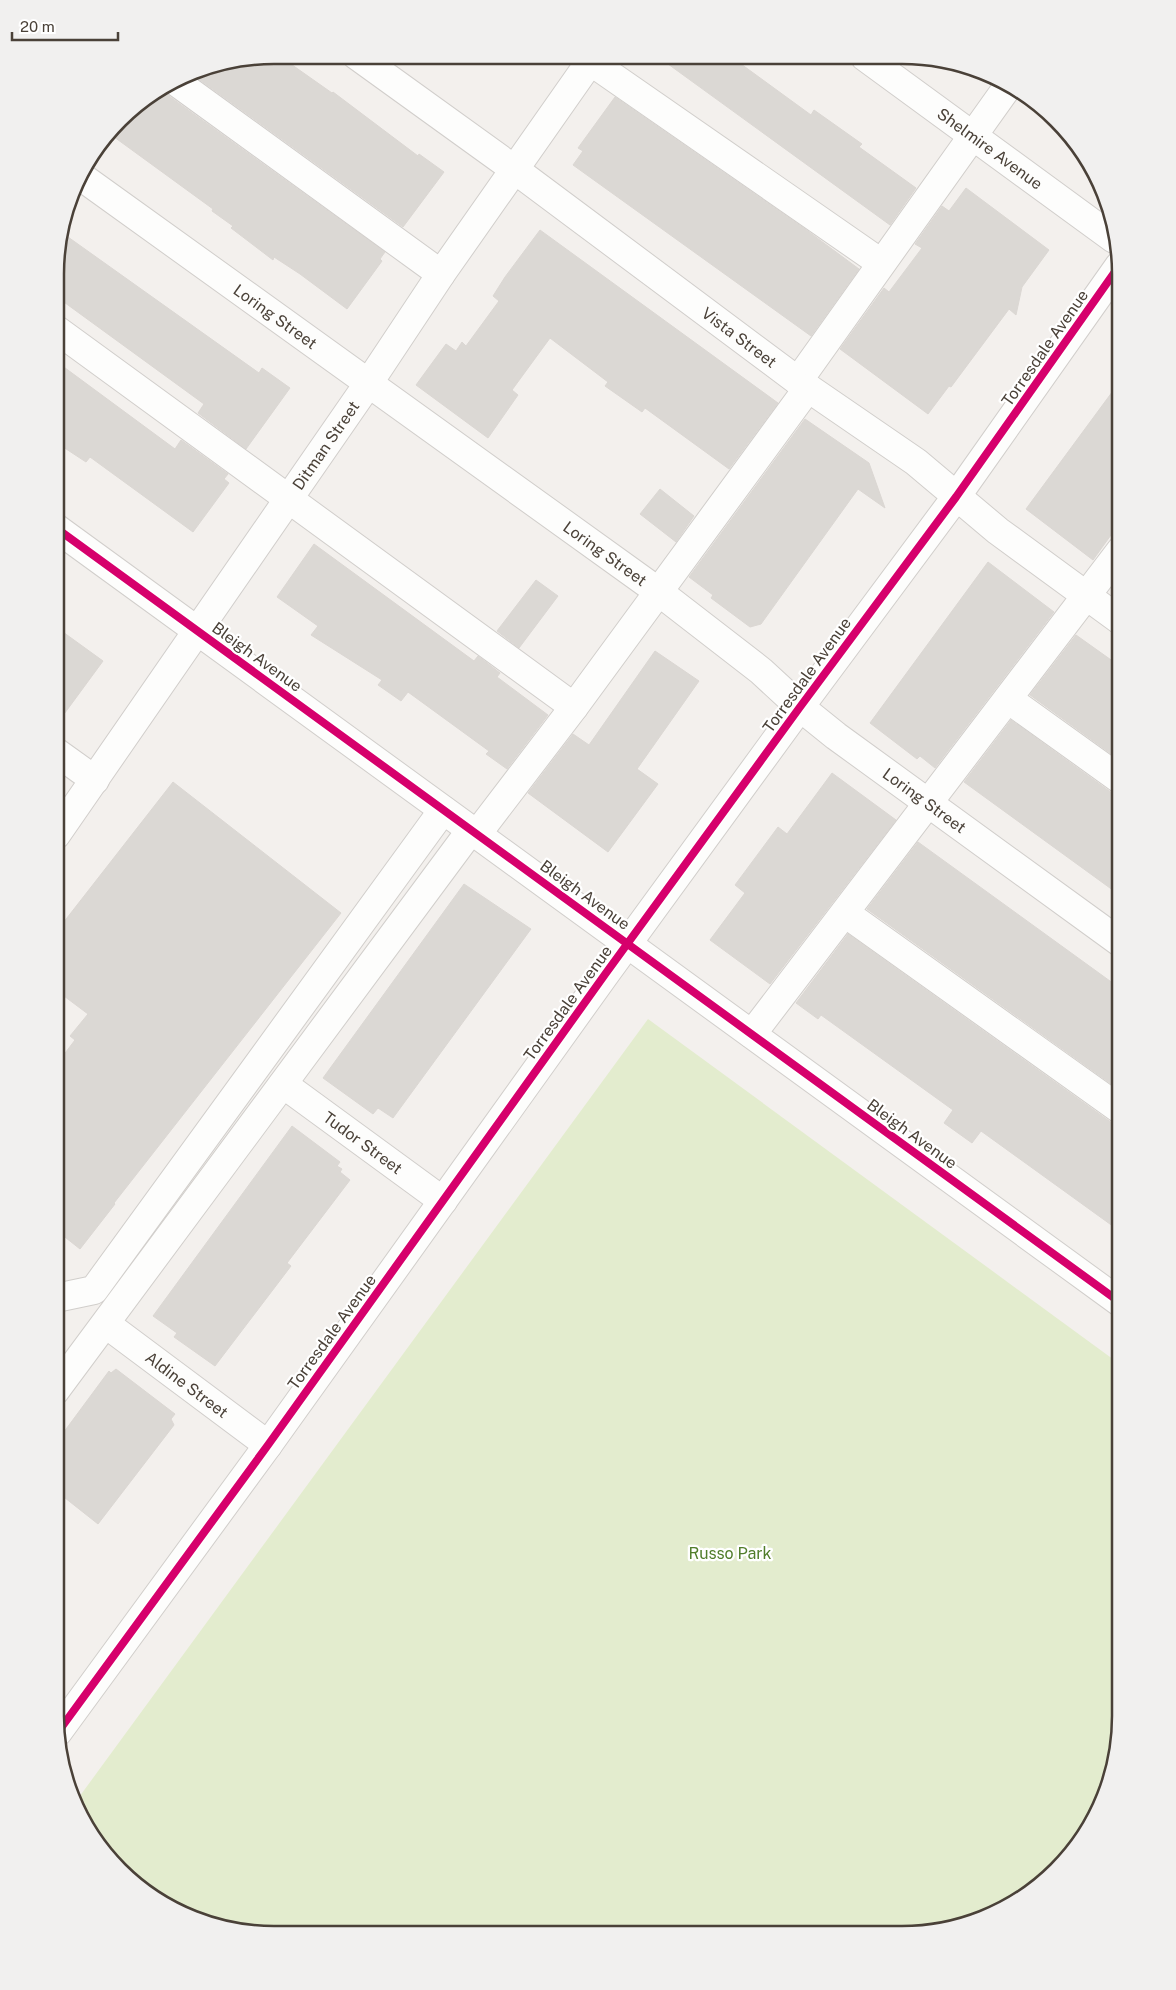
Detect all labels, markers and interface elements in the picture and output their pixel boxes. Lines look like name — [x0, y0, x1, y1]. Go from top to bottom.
scale bar — [12, 10, 119, 42]
text: 20 m — [20, 18, 55, 35]
street label: Shelmire Avenue — [934, 104, 1047, 193]
street label: Loring Street — [230, 280, 321, 353]
street label: Torresdale Avenue — [998, 286, 1092, 410]
street label: Vista Street — [698, 303, 780, 371]
street label: Ditman Street — [288, 397, 363, 493]
street label: Loring Street — [560, 517, 651, 590]
street label: Torresdale Avenue — [759, 614, 855, 736]
street label: Bleigh Avenue — [208, 618, 306, 696]
street label: Loring Street — [879, 764, 970, 837]
street label: Bleigh Avenue — [536, 856, 634, 934]
street label: Torresdale Avenue — [520, 942, 616, 1064]
street label: Bleigh Avenue — [863, 1095, 961, 1173]
street label: Tudor Street — [320, 1107, 406, 1178]
street label: Torresdale Avenue — [284, 1271, 380, 1393]
street label: Aldine Street — [142, 1347, 232, 1422]
park label: Russo Park — [688, 1544, 772, 1563]

